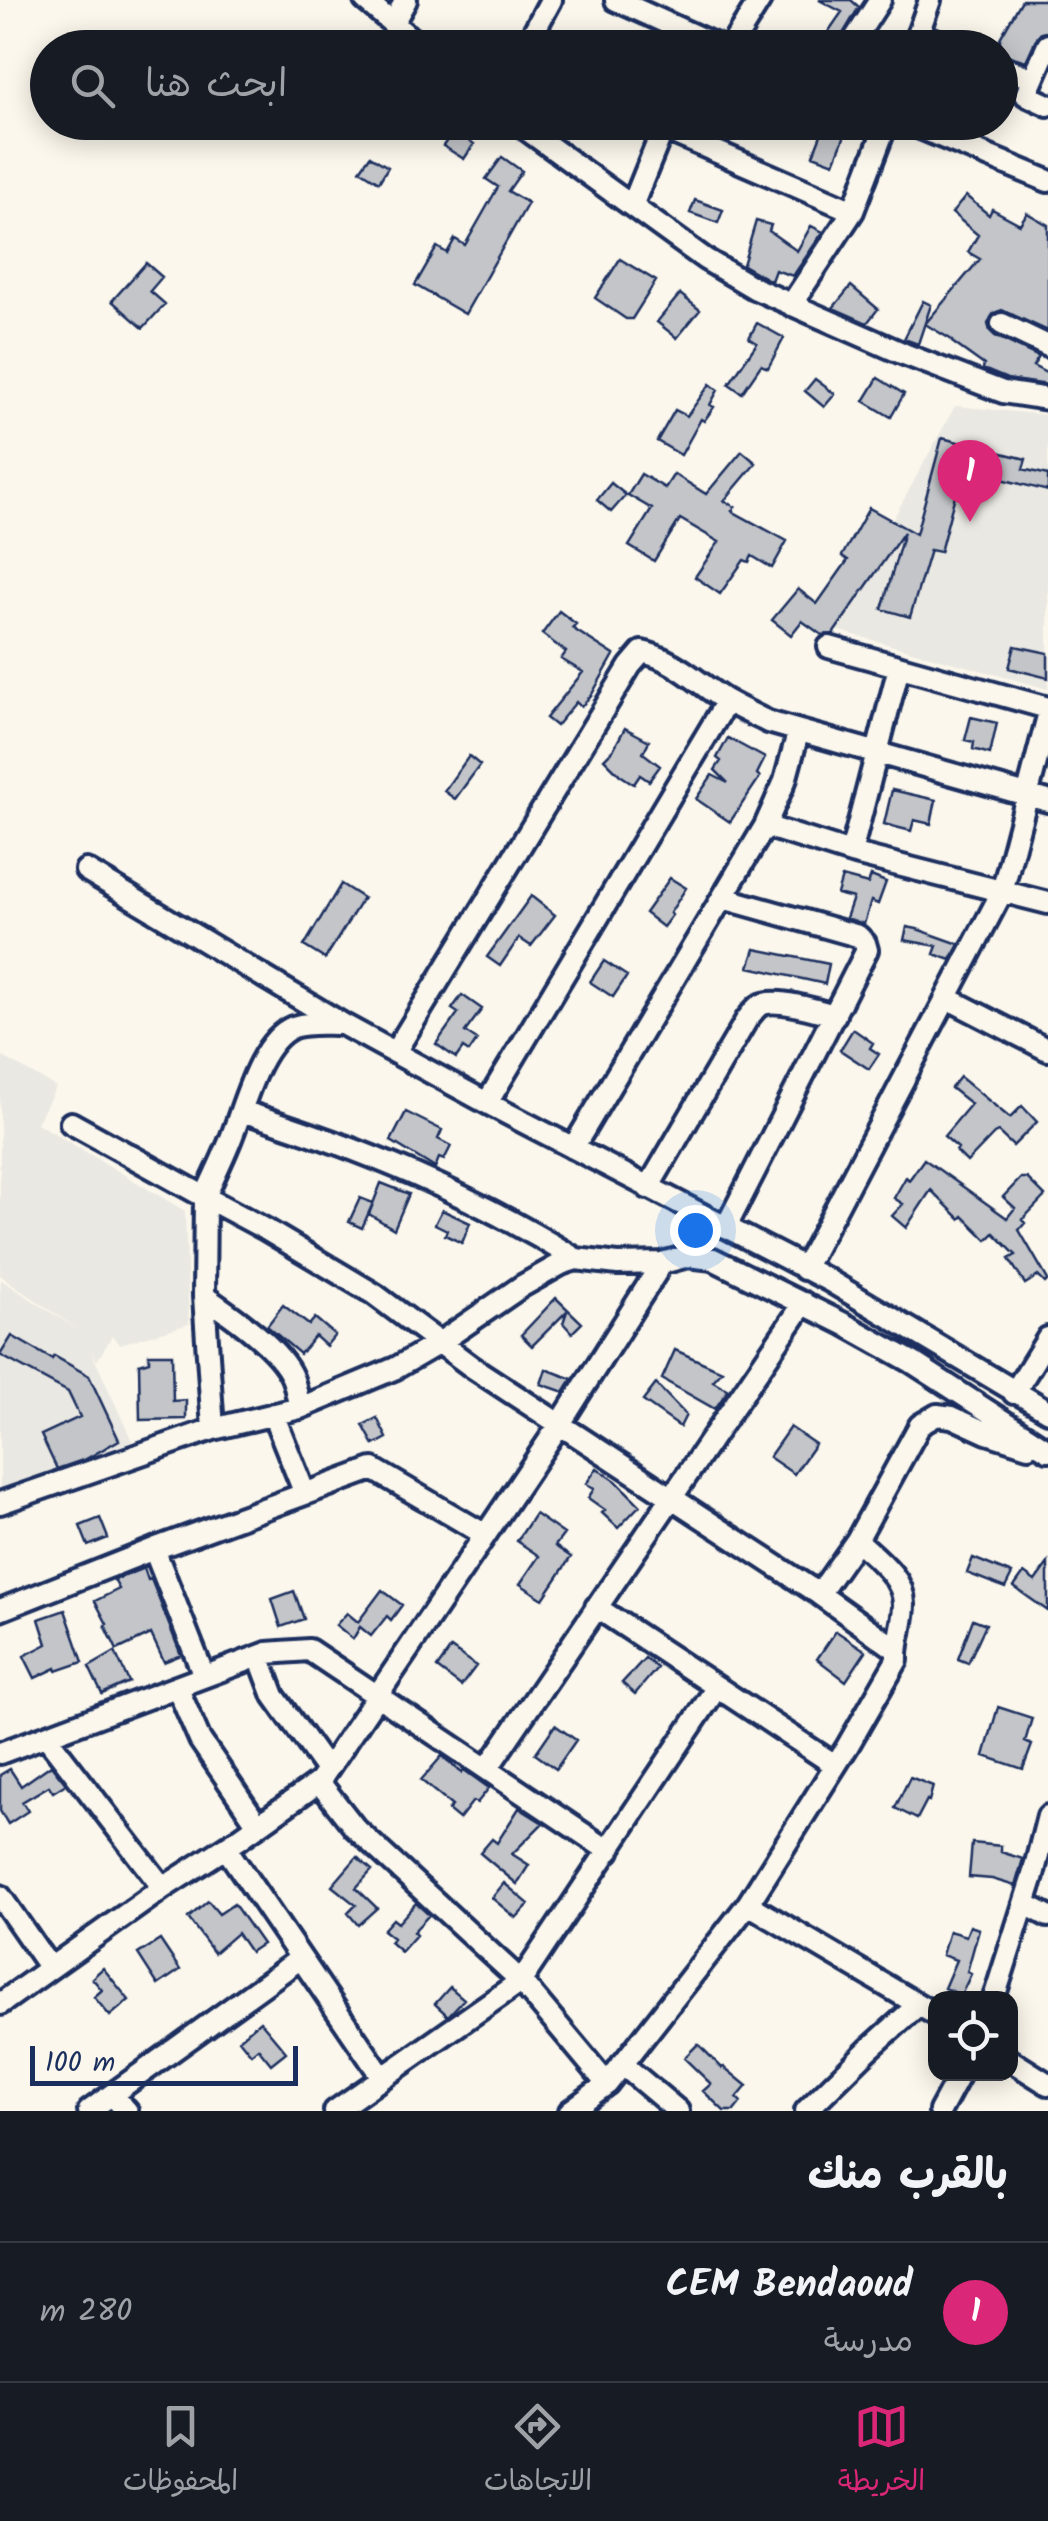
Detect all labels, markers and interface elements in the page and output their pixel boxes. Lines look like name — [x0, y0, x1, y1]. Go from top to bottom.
search box — [30, 30, 1018, 140]
text: ابحث هنا — [145, 56, 287, 116]
icon: search — [65, 58, 120, 113]
pin: 1 — [938, 440, 1002, 522]
your location — [670, 1205, 721, 1256]
map controls — [928, 1991, 1018, 2081]
button: locate — [928, 1991, 1018, 2081]
scale bar — [30, 2041, 298, 2086]
text: 100 m — [45, 2041, 115, 2086]
text: بالقرب منك — [808, 2143, 1008, 2210]
text: CEM Bendaoud — [666, 2256, 913, 2316]
text: 280 m — [40, 2287, 132, 2338]
text: 1 — [971, 2287, 980, 2338]
text: مدرسة — [824, 2317, 913, 2368]
tab: المحفوظات — [123, 2399, 238, 2505]
tab: الاتجاهات — [484, 2399, 592, 2505]
tab: الخريطة — [838, 2399, 925, 2505]

